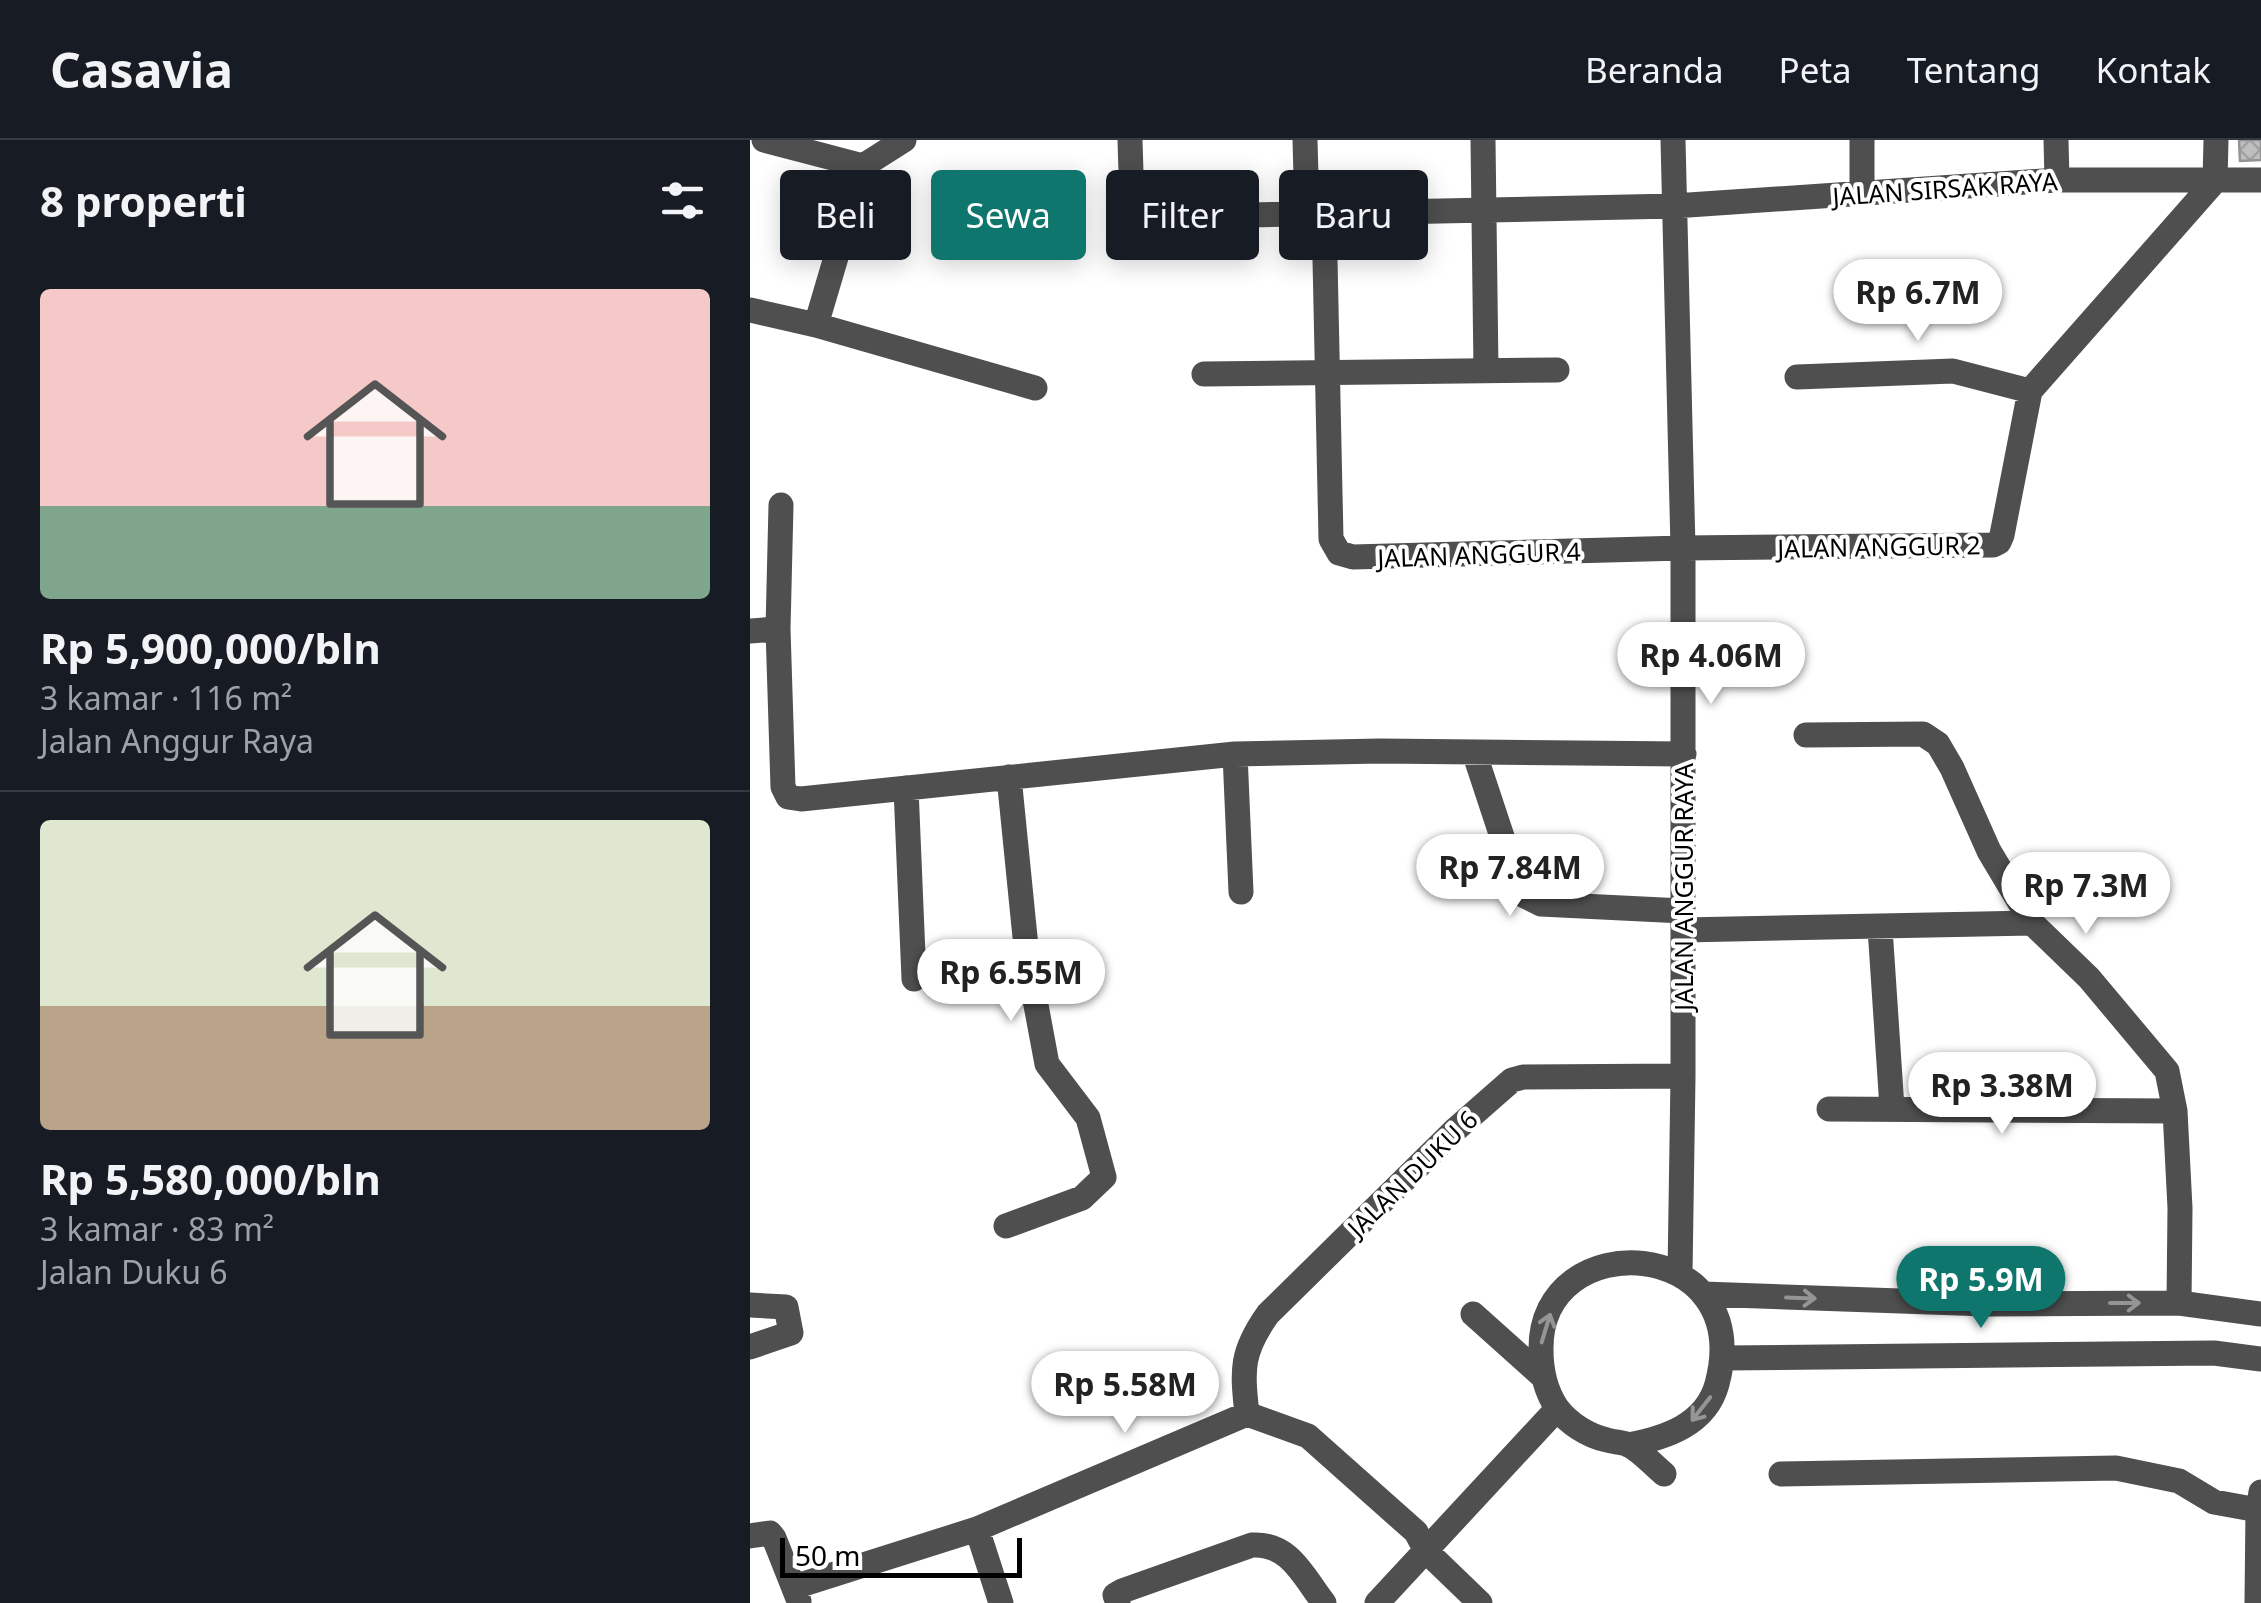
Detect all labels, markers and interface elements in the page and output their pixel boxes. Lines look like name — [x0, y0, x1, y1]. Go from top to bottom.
text: Casavia — [50, 37, 233, 102]
text: Beranda — [1585, 46, 1724, 93]
text: Peta — [1779, 46, 1852, 93]
text: Tentang — [1907, 46, 2041, 93]
text: Kontak — [2096, 46, 2211, 93]
street label: JALAN SIRSAK RAYA — [1829, 163, 2059, 213]
chip: Beli — [780, 170, 911, 260]
chip: Sewa — [931, 170, 1086, 260]
chip: Filter — [1106, 170, 1259, 260]
chip: Baru — [1279, 170, 1428, 260]
text: 8 properti — [40, 172, 247, 229]
icon: filters — [655, 173, 710, 228]
pin: Rp 6.7M — [1826, 259, 2010, 344]
text: Rp 6.7M — [1855, 270, 1981, 313]
icon: home — [285, 354, 465, 534]
street label: JALAN ANGGUR 2 — [1775, 527, 1981, 565]
street label: JALAN ANGGUR 4 — [1375, 533, 1581, 575]
text: Rp 5,900,000/bln — [40, 619, 381, 676]
pin: Rp 4.06M — [1608, 622, 1814, 707]
text: Rp 4.06M — [1639, 633, 1783, 676]
text: 3 kamar · 116 m² — [40, 676, 292, 719]
text: Jalan Anggur Raya — [40, 719, 314, 762]
street label: JALAN ANGGUR RAYA — [1666, 763, 1700, 1013]
pin: Rp 7.84M — [1407, 834, 1613, 919]
text: Rp 7.84M — [1438, 845, 1582, 888]
pin: Rp 7.3M — [1994, 852, 2178, 937]
text: Rp 7.3M — [2023, 863, 2149, 906]
icon: home — [285, 885, 465, 1065]
pin: Rp 6.55M — [908, 939, 1114, 1024]
text: Rp 6.55M — [939, 950, 1083, 993]
pin: Rp 3.38M — [1899, 1052, 2105, 1137]
text: Rp 3.38M — [1930, 1063, 2074, 1106]
street label: JALAN DUKU 6 — [1338, 1102, 1484, 1245]
text: Rp 5,580,000/bln — [40, 1150, 381, 1207]
text: 3 kamar · 83 m² — [40, 1207, 274, 1250]
pin: Rp 5.9M — [1889, 1246, 2073, 1331]
text: Jalan Duku 6 — [40, 1250, 228, 1293]
text: Rp 5.9M — [1918, 1257, 2044, 1300]
one-way arrow — [1784, 1288, 1816, 1307]
one-way arrow — [2108, 1294, 2141, 1312]
one-way arrow — [1538, 1313, 1556, 1344]
pin: Rp 5.58M — [1022, 1351, 1228, 1436]
text: Rp 5.58M — [1053, 1362, 1197, 1405]
one-way arrow — [1690, 1395, 1712, 1421]
scale bar — [780, 1533, 1022, 1578]
text: 50 m — [795, 1536, 861, 1574]

